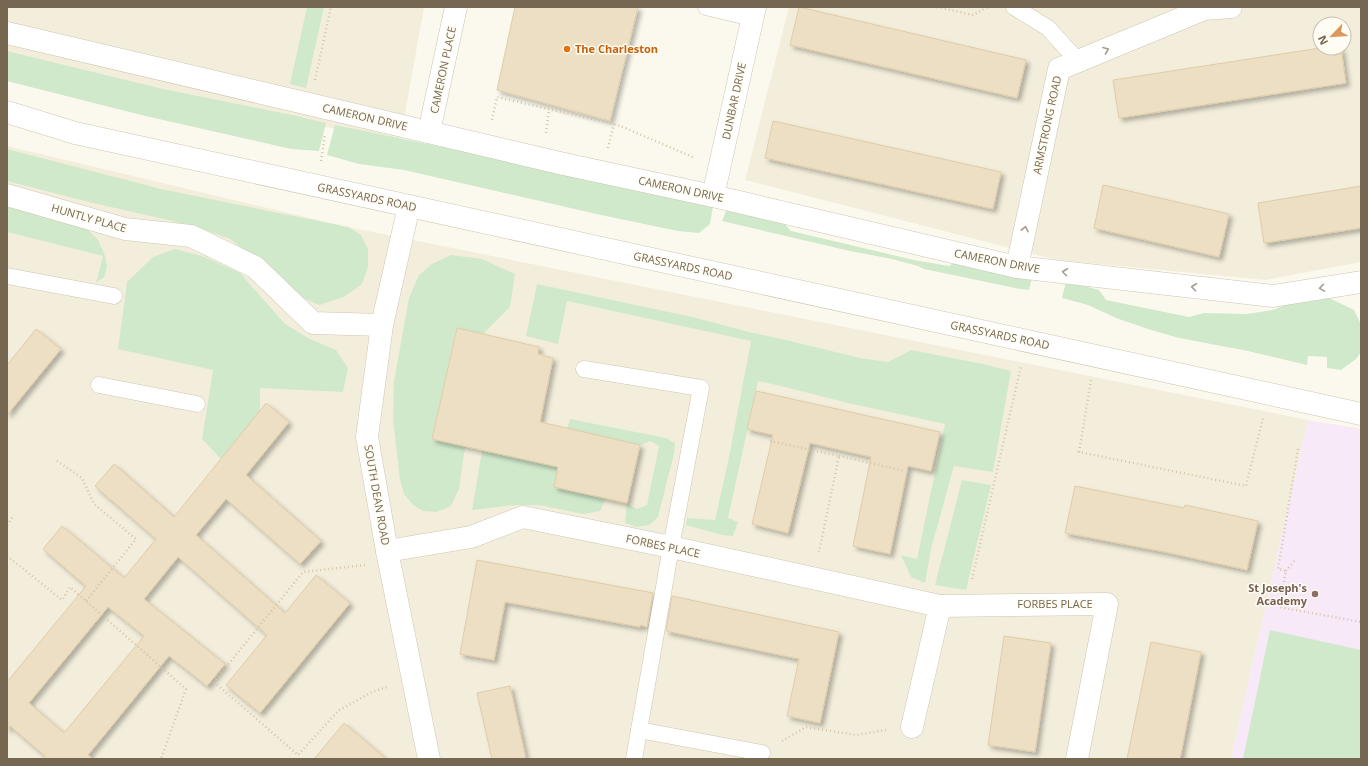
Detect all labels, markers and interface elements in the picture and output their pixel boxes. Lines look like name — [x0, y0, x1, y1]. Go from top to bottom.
north arrow — [1312, 16, 1352, 56]
street label: CAMERON PLACE — [426, 25, 459, 115]
text: N — [1314, 33, 1331, 48]
place label: The Charleston — [575, 41, 658, 56]
marker: The Charleston — [562, 44, 572, 54]
one-way arrow — [1102, 46, 1109, 54]
street label: DUNBAR DRIVE — [718, 61, 749, 141]
street label: ARMSTRONG ROAD — [1029, 74, 1064, 176]
street label: CAMERON DRIVE — [321, 99, 409, 134]
street label: CAMERON DRIVE — [637, 172, 725, 205]
street label: GRASSYARDS ROAD — [316, 179, 418, 214]
street label: HUNTLY PLACE — [50, 200, 128, 235]
one-way arrow — [1020, 225, 1028, 232]
street label: CAMERON DRIVE — [953, 245, 1041, 276]
street label: GRASSYARDS ROAD — [632, 248, 734, 283]
one-way arrow — [1061, 268, 1068, 277]
one-way arrow — [1191, 283, 1197, 292]
one-way arrow — [1319, 283, 1326, 292]
street label: GRASSYARDS ROAD — [949, 317, 1051, 352]
street label: SOUTH DEAN ROAD — [361, 443, 394, 547]
street label: FORBES PLACE — [625, 530, 702, 561]
place label: St Joseph's Academy — [1248, 580, 1308, 608]
marker: St Joseph's Academy — [1310, 589, 1320, 599]
street label: FORBES PLACE — [1017, 596, 1093, 611]

